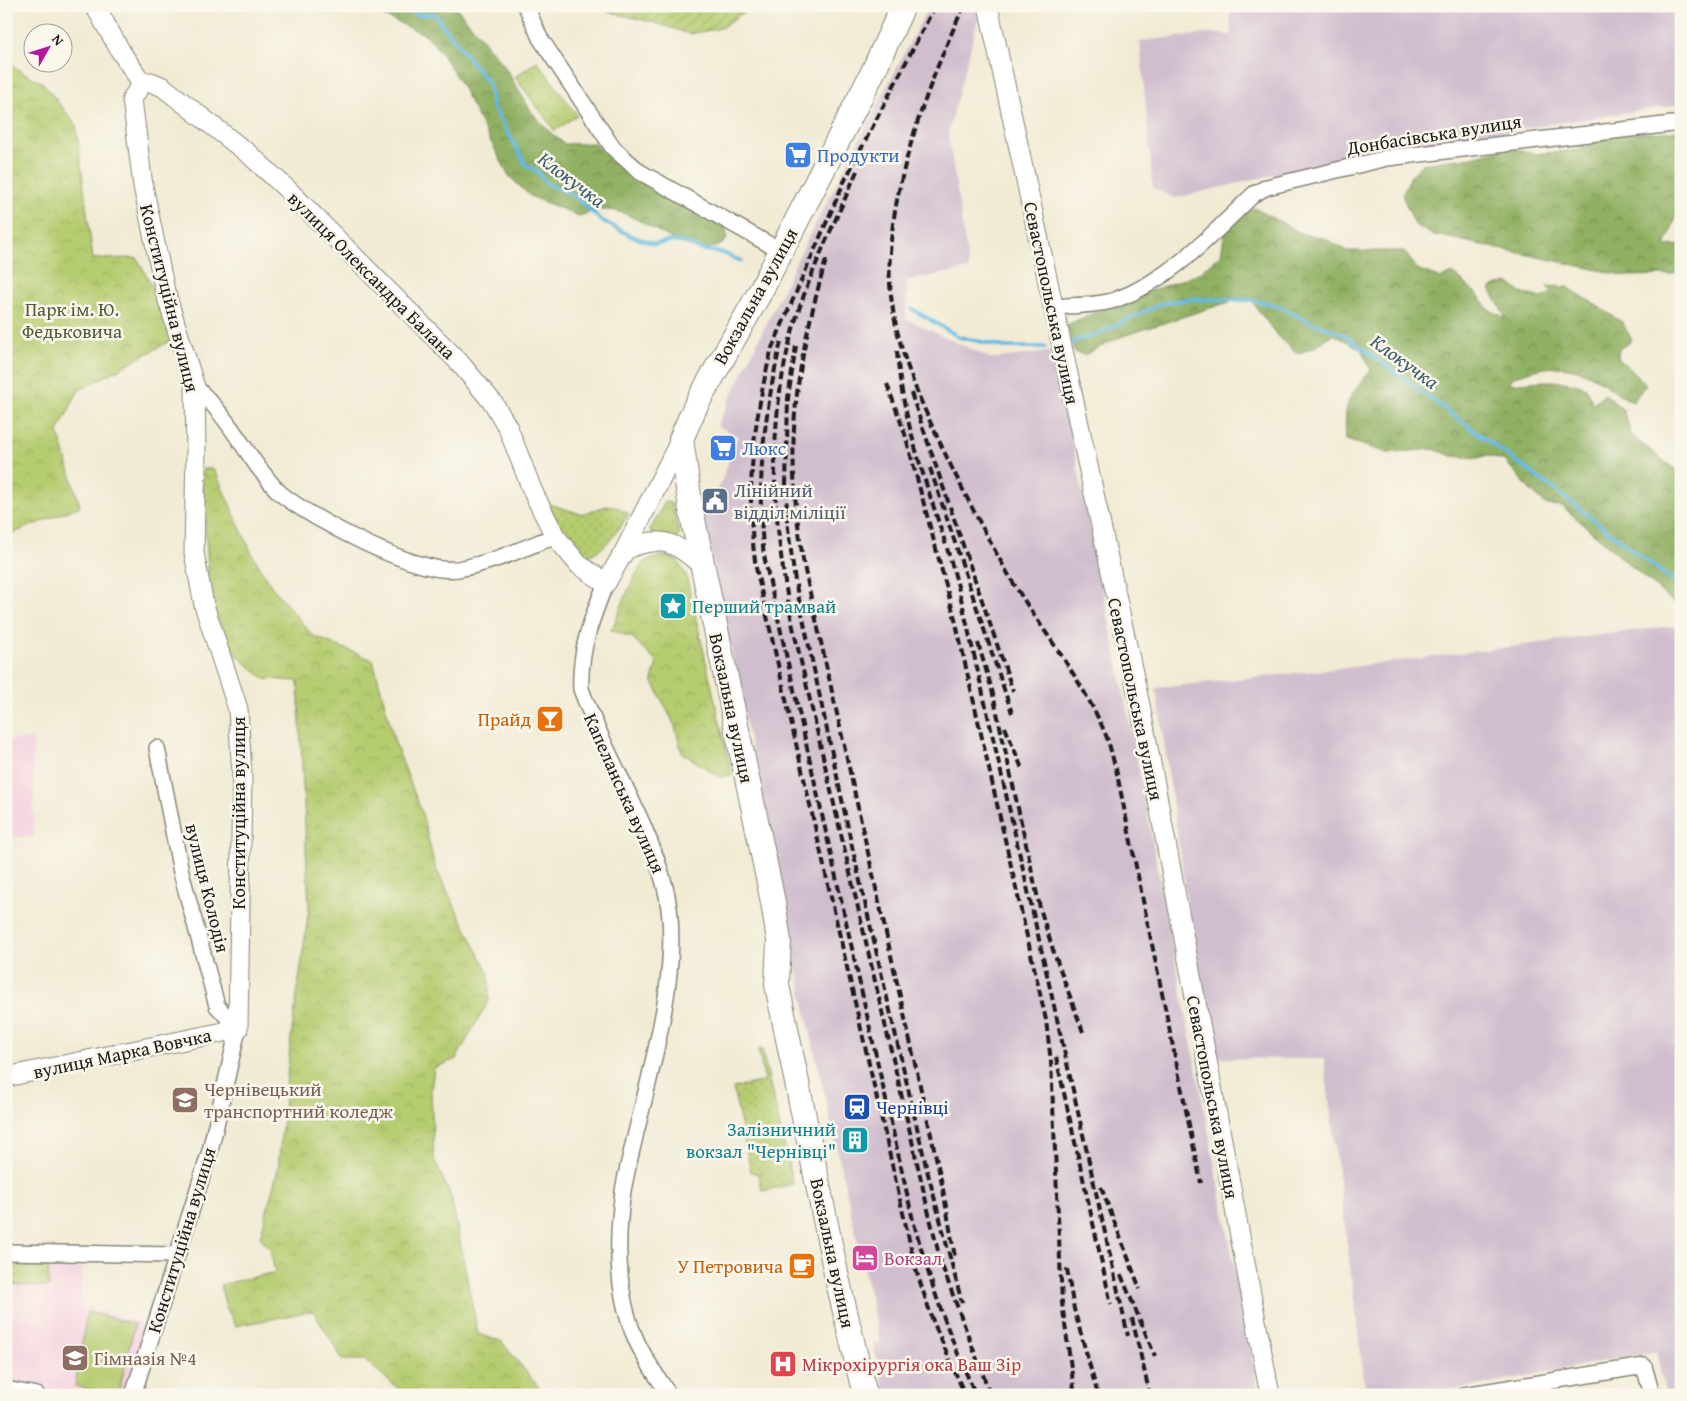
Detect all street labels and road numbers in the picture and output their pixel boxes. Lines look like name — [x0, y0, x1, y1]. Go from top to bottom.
street label: Донбасівська вулиця — [1344, 106, 1524, 162]
street label: вулиця Олександра Балана — [282, 185, 462, 365]
street label: Севастопольська вулиця — [1017, 199, 1087, 407]
street label: Конституційна вулиця — [133, 201, 207, 395]
street label: Вокзальна вулиця — [706, 222, 804, 369]
street label: Севастопольська вулиця — [1101, 595, 1171, 803]
street label: Вокзальна вулиця — [702, 630, 762, 786]
street label: Капеланська вулиця — [577, 708, 673, 878]
street label: Конституційна вулиця — [224, 716, 252, 909]
street label: вулиця Колодія — [178, 821, 238, 956]
street label: Севастопольська вулиця — [1180, 993, 1247, 1201]
street label: вулиця Марка Вовчка — [30, 1020, 214, 1086]
street label: Конституційна вулиця — [139, 1143, 223, 1336]
street label: Вокзальна вулиця — [803, 1175, 863, 1331]

